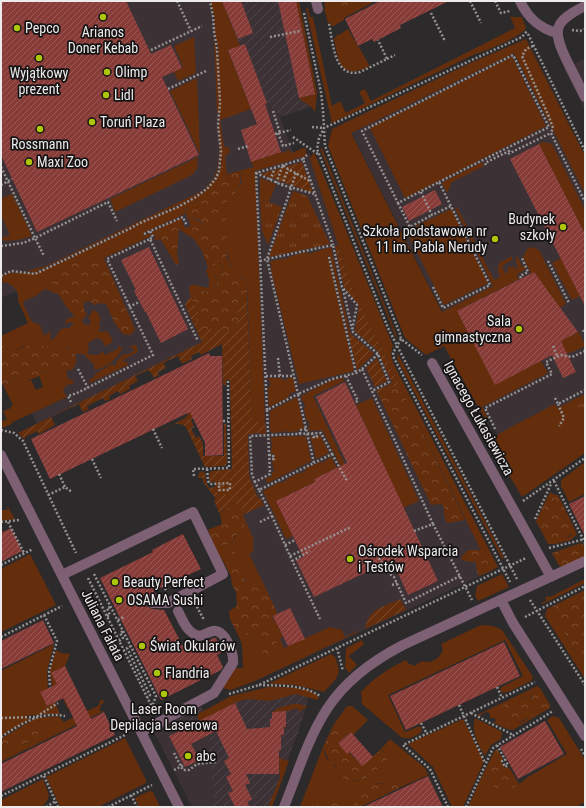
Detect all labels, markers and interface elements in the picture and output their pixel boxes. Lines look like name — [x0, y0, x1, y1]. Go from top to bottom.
marker: Arianos Doner Kebab — [98, 12, 108, 22]
place label: Pepco — [25, 20, 60, 36]
marker: Pepco — [12, 23, 22, 33]
place label: Arianos Doner Kebab — [68, 24, 138, 56]
marker: Wyjątkowy prezent — [34, 53, 44, 63]
place label: Olimp — [115, 64, 147, 80]
place label: Wyjątkowy prezent — [10, 65, 69, 97]
marker: Olimp — [102, 67, 112, 77]
place label: Lidl — [114, 87, 134, 103]
marker: Lidl — [101, 90, 111, 100]
place label: Toruń Plaza — [100, 114, 165, 130]
marker: Toruń Plaza — [87, 117, 97, 127]
marker: Rossmann — [35, 124, 45, 134]
place label: Rossmann — [11, 136, 69, 152]
place label: Maxi Zoo — [37, 154, 88, 170]
marker: Maxi Zoo — [24, 157, 34, 167]
place label: Budynek szkoły — [508, 211, 556, 243]
marker: Budynek szkoły — [558, 222, 568, 232]
place label: Szkoła podstawowa nr 11 im. Pabla Nerudy — [363, 223, 487, 255]
marker: Szkoła podstawowa nr 11 im. Pabla Nerudy — [490, 234, 500, 244]
place label: Sala gimnastyczna — [434, 313, 511, 345]
marker: Sala gimnastyczna — [514, 324, 524, 334]
street label: Ignacego Łukasiewicza — [441, 358, 517, 478]
place label: Ośrodek Wsparcia i Testów — [358, 543, 458, 575]
marker: Ośrodek Wsparcia i Testów — [345, 554, 355, 564]
place label: Beauty Perfect — [123, 574, 204, 590]
marker: Beauty Perfect — [110, 577, 120, 587]
street label: Juliana Fałata — [78, 587, 128, 663]
place label: OSAMA Sushi — [127, 592, 203, 608]
marker: OSAMA Sushi — [114, 595, 124, 605]
place label: Świat Okularów — [150, 637, 235, 654]
marker: Świat Okularów — [137, 641, 147, 651]
place label: Flandria — [165, 665, 210, 681]
marker: Flandria — [152, 668, 162, 678]
marker: Laser Room Depilacja Laserowa — [159, 689, 169, 699]
place label: Laser Room Depilacja Laserowa — [110, 701, 218, 733]
place label: abc — [196, 748, 216, 764]
marker: abc — [183, 751, 193, 761]

